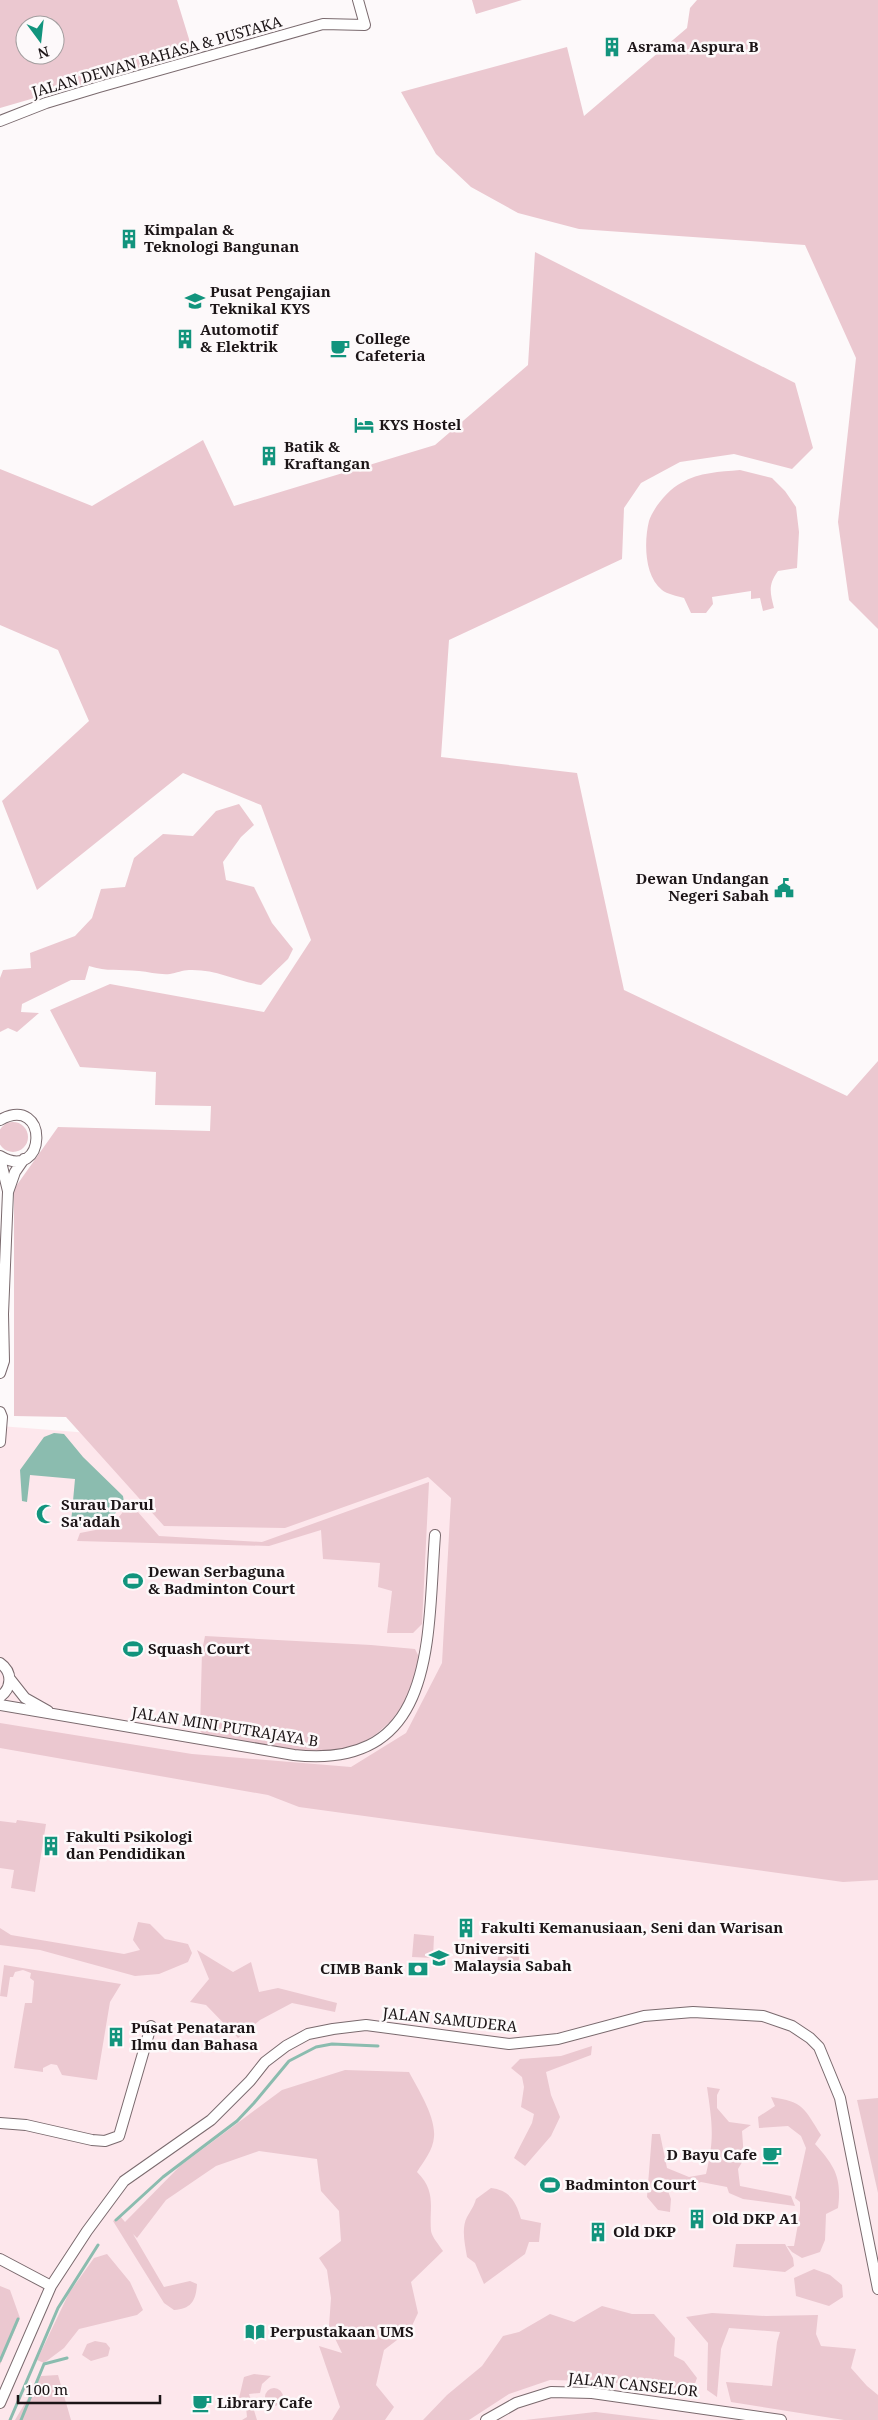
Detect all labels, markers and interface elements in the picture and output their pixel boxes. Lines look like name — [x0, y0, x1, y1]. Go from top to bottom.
street label: JALAN DEWAN BAHASA & PUSTAKA — [30, 13, 284, 101]
north arrow — [15, 15, 65, 65]
building icon: Asrama Aspura B — [601, 36, 623, 58]
place label: Asrama Aspura B — [627, 36, 758, 56]
place label: Kimpalan & Teknologi Bangunan — [144, 219, 299, 256]
building icon: Kimpalan & Teknologi Bangunan — [118, 228, 140, 250]
place label: Pusat Pengajian Teknikal KYS — [210, 281, 331, 318]
school or university icon: Pusat Pengajian Teknikal KYS — [184, 290, 206, 312]
place label: Automotif & Elektrik — [200, 319, 280, 356]
building icon: Automotif & Elektrik — [174, 328, 196, 350]
place label: College Cafeteria — [355, 328, 426, 365]
cafe icon: College Cafeteria — [329, 337, 351, 359]
hotel icon: KYS Hostel — [353, 414, 375, 436]
place label: KYS Hostel — [379, 414, 462, 434]
place label: Batik & Kraftangan — [284, 436, 370, 473]
building icon: Batik & Kraftangan — [258, 445, 280, 467]
place label: Dewan Undangan Negeri Sabah — [636, 868, 769, 905]
public building icon: Dewan Undangan Negeri Sabah — [773, 877, 795, 899]
place label: Surau Darul Sa'adah — [61, 1494, 154, 1531]
mosque icon: Surau Darul Sa'adah — [35, 1503, 57, 1525]
place label: Dewan Serbaguna & Badminton Court — [148, 1561, 295, 1598]
sports icon: Dewan Serbaguna & Badminton Court — [122, 1570, 144, 1592]
sports icon: Squash Court — [122, 1638, 144, 1660]
place label: Squash Court — [148, 1638, 250, 1658]
street label: JALAN MINI PUTRAJAYA B — [129, 1701, 320, 1751]
place label: Fakulti Psikologi dan Pendidikan — [66, 1826, 193, 1863]
building icon: Fakulti Psikologi dan Pendidikan — [40, 1835, 62, 1857]
building icon: Fakulti Kemanusiaan, Seni dan Warisan — [455, 1917, 477, 1939]
place label: Fakulti Kemanusiaan, Seni dan Warisan — [481, 1917, 783, 1937]
place label: Universiti Malaysia Sabah — [454, 1938, 572, 1975]
school or university icon: Universiti Malaysia Sabah — [428, 1947, 450, 1969]
place label: CIMB Bank — [320, 1958, 403, 1978]
bank icon: CIMB Bank — [407, 1958, 429, 1980]
street label: JALAN SAMUDERA — [381, 2002, 519, 2036]
place label: Pusat Penataran Ilmu dan Bahasa — [131, 2017, 258, 2054]
building icon: Pusat Penataran Ilmu dan Bahasa — [105, 2026, 127, 2048]
place label: D Bayu Cafe — [667, 2144, 757, 2164]
cafe icon: D Bayu Cafe — [761, 2144, 783, 2166]
sports icon: Badminton Court — [539, 2174, 561, 2196]
place label: Badminton Court — [565, 2174, 696, 2194]
building icon: Old DKP A1 — [686, 2208, 708, 2230]
place label: Old DKP A1 — [712, 2208, 798, 2228]
building icon: Old DKP — [587, 2221, 609, 2243]
place label: Old DKP — [613, 2221, 676, 2241]
library icon: Perpustakaan UMS — [244, 2321, 266, 2343]
place label: Perpustakaan UMS — [270, 2321, 414, 2341]
street label: JALAN CANSELOR — [566, 2367, 699, 2401]
scale bar — [18, 2372, 160, 2404]
text: 100 m — [25, 2379, 68, 2399]
cafe icon: Library Cafe — [191, 2392, 213, 2414]
place label: Library Cafe — [217, 2392, 313, 2412]

